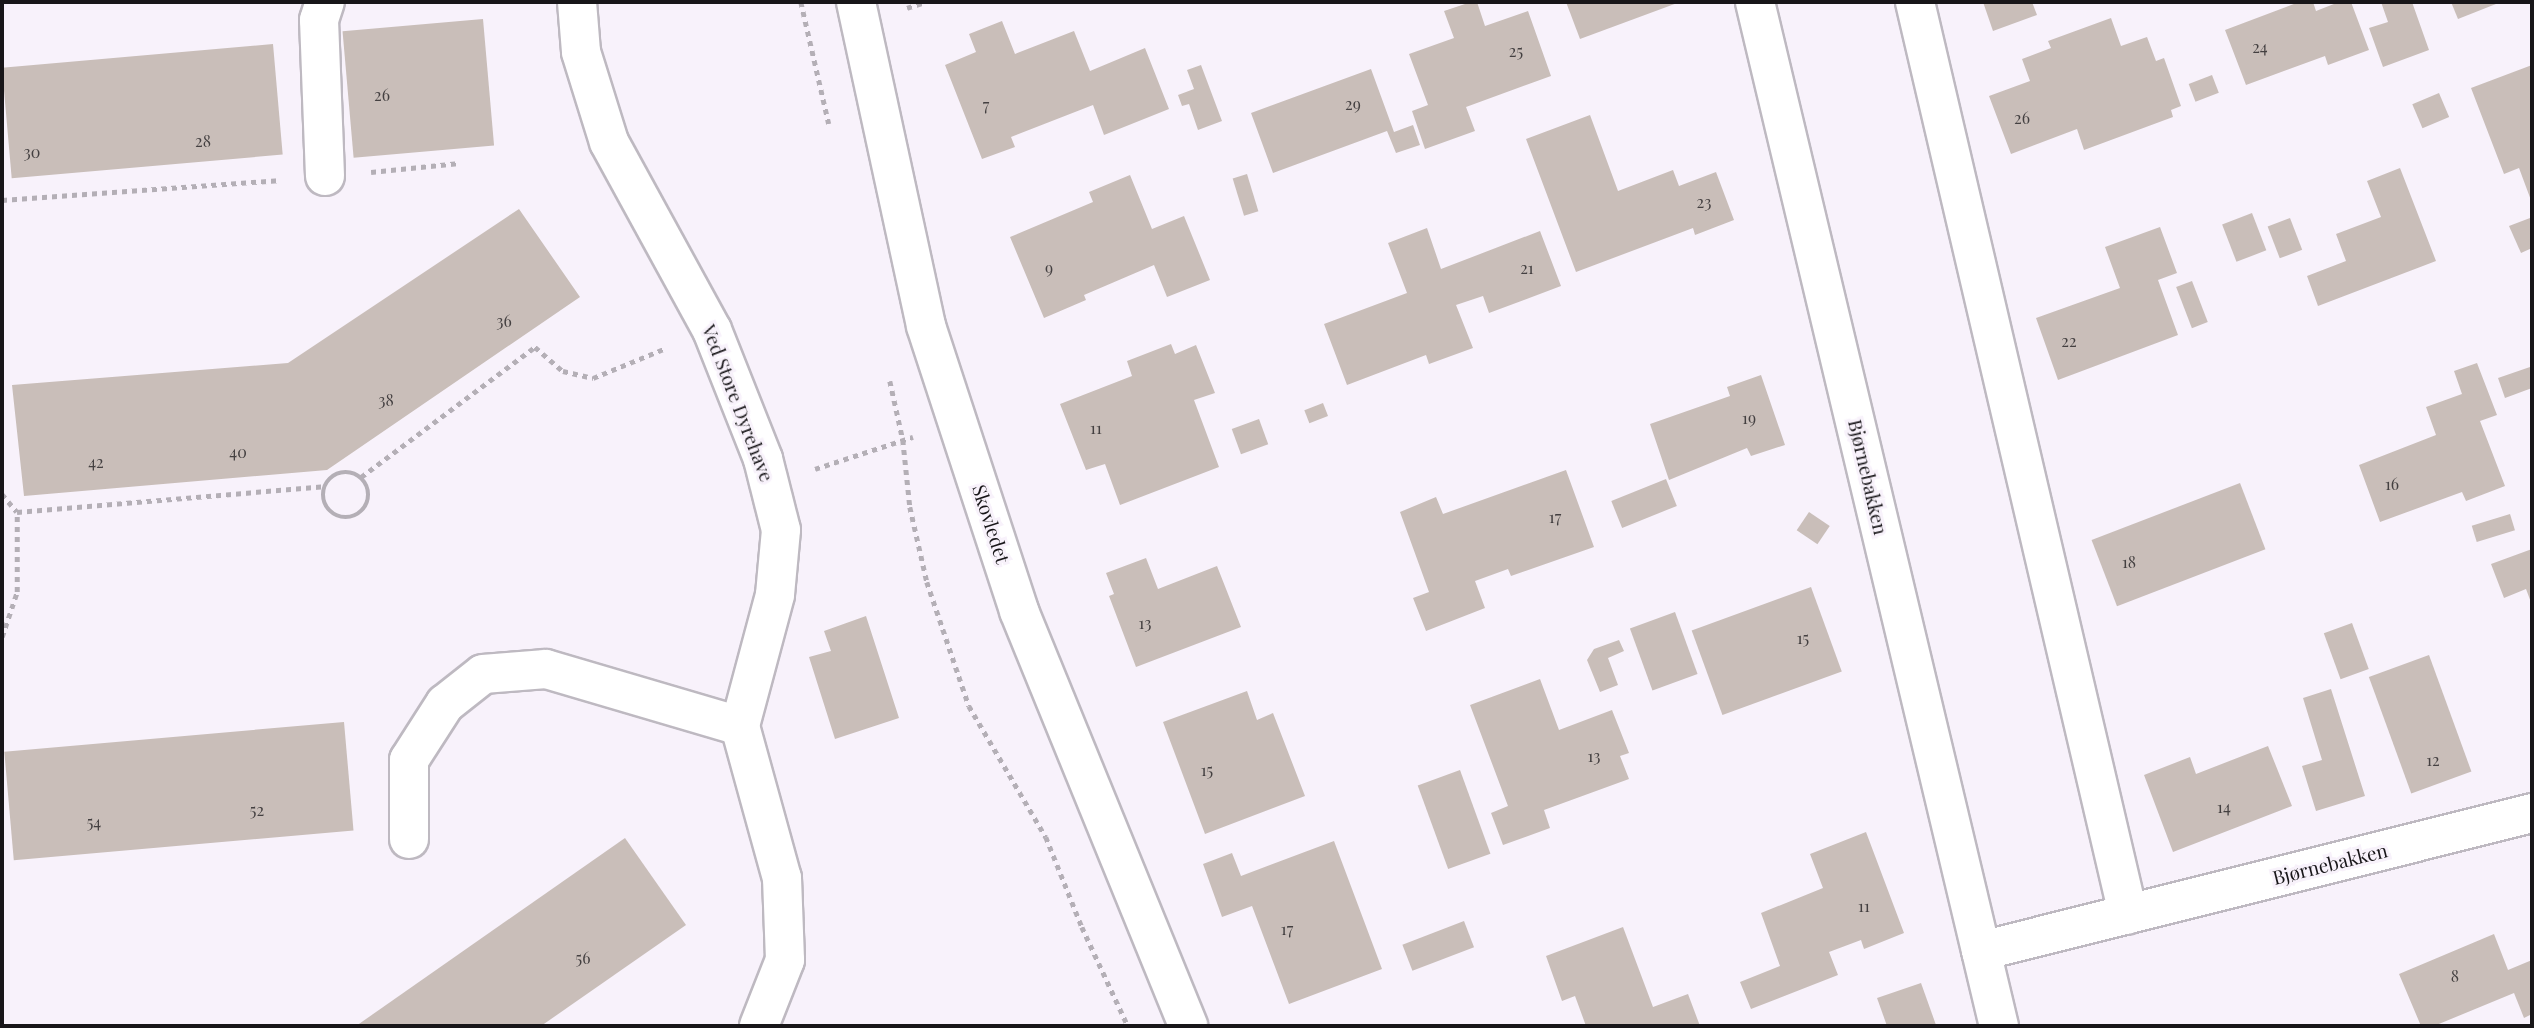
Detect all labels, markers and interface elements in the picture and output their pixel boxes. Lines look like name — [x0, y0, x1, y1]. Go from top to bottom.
house number: 24 — [2252, 37, 2268, 57]
house number: 25 — [1509, 41, 1523, 61]
house number: 26 — [374, 85, 390, 105]
house number: 29 — [1345, 94, 1361, 114]
house number: 7 — [983, 95, 989, 115]
house number: 26 — [2014, 108, 2030, 128]
house number: 28 — [195, 131, 211, 151]
house number: 30 — [24, 142, 40, 162]
house number: 23 — [1697, 192, 1711, 212]
house number: 9 — [1045, 258, 1053, 278]
house number: 21 — [1520, 258, 1534, 278]
house number: 36 — [496, 311, 512, 331]
street label: Ved Store Dyrehave — [698, 321, 778, 485]
house number: 22 — [2061, 331, 2077, 351]
house number: 38 — [378, 390, 394, 410]
house number: 19 — [1742, 408, 1756, 428]
street label: Bjørnebakken — [1844, 417, 1892, 537]
house number: 11 — [1090, 418, 1102, 438]
house number: 40 — [229, 442, 247, 462]
house number: 42 — [88, 452, 104, 472]
house number: 16 — [2385, 474, 2399, 494]
street label: Skovledet — [968, 482, 1014, 566]
house number: 17 — [1549, 507, 1561, 527]
house number: 18 — [2122, 552, 2136, 572]
house number: 13 — [1139, 613, 1151, 633]
house number: 15 — [1797, 628, 1809, 648]
house number: 13 — [1588, 746, 1600, 766]
house number: 12 — [2426, 750, 2440, 770]
house number: 15 — [1201, 760, 1213, 780]
house number: 14 — [2217, 797, 2231, 817]
house number: 52 — [250, 800, 264, 820]
house number: 54 — [87, 812, 101, 832]
street label: Bjørnebakken — [2270, 839, 2390, 889]
house number: 11 — [1858, 896, 1870, 916]
house number: 17 — [1281, 919, 1293, 939]
house number: 56 — [576, 948, 590, 968]
house number: 8 — [2451, 966, 2459, 986]

